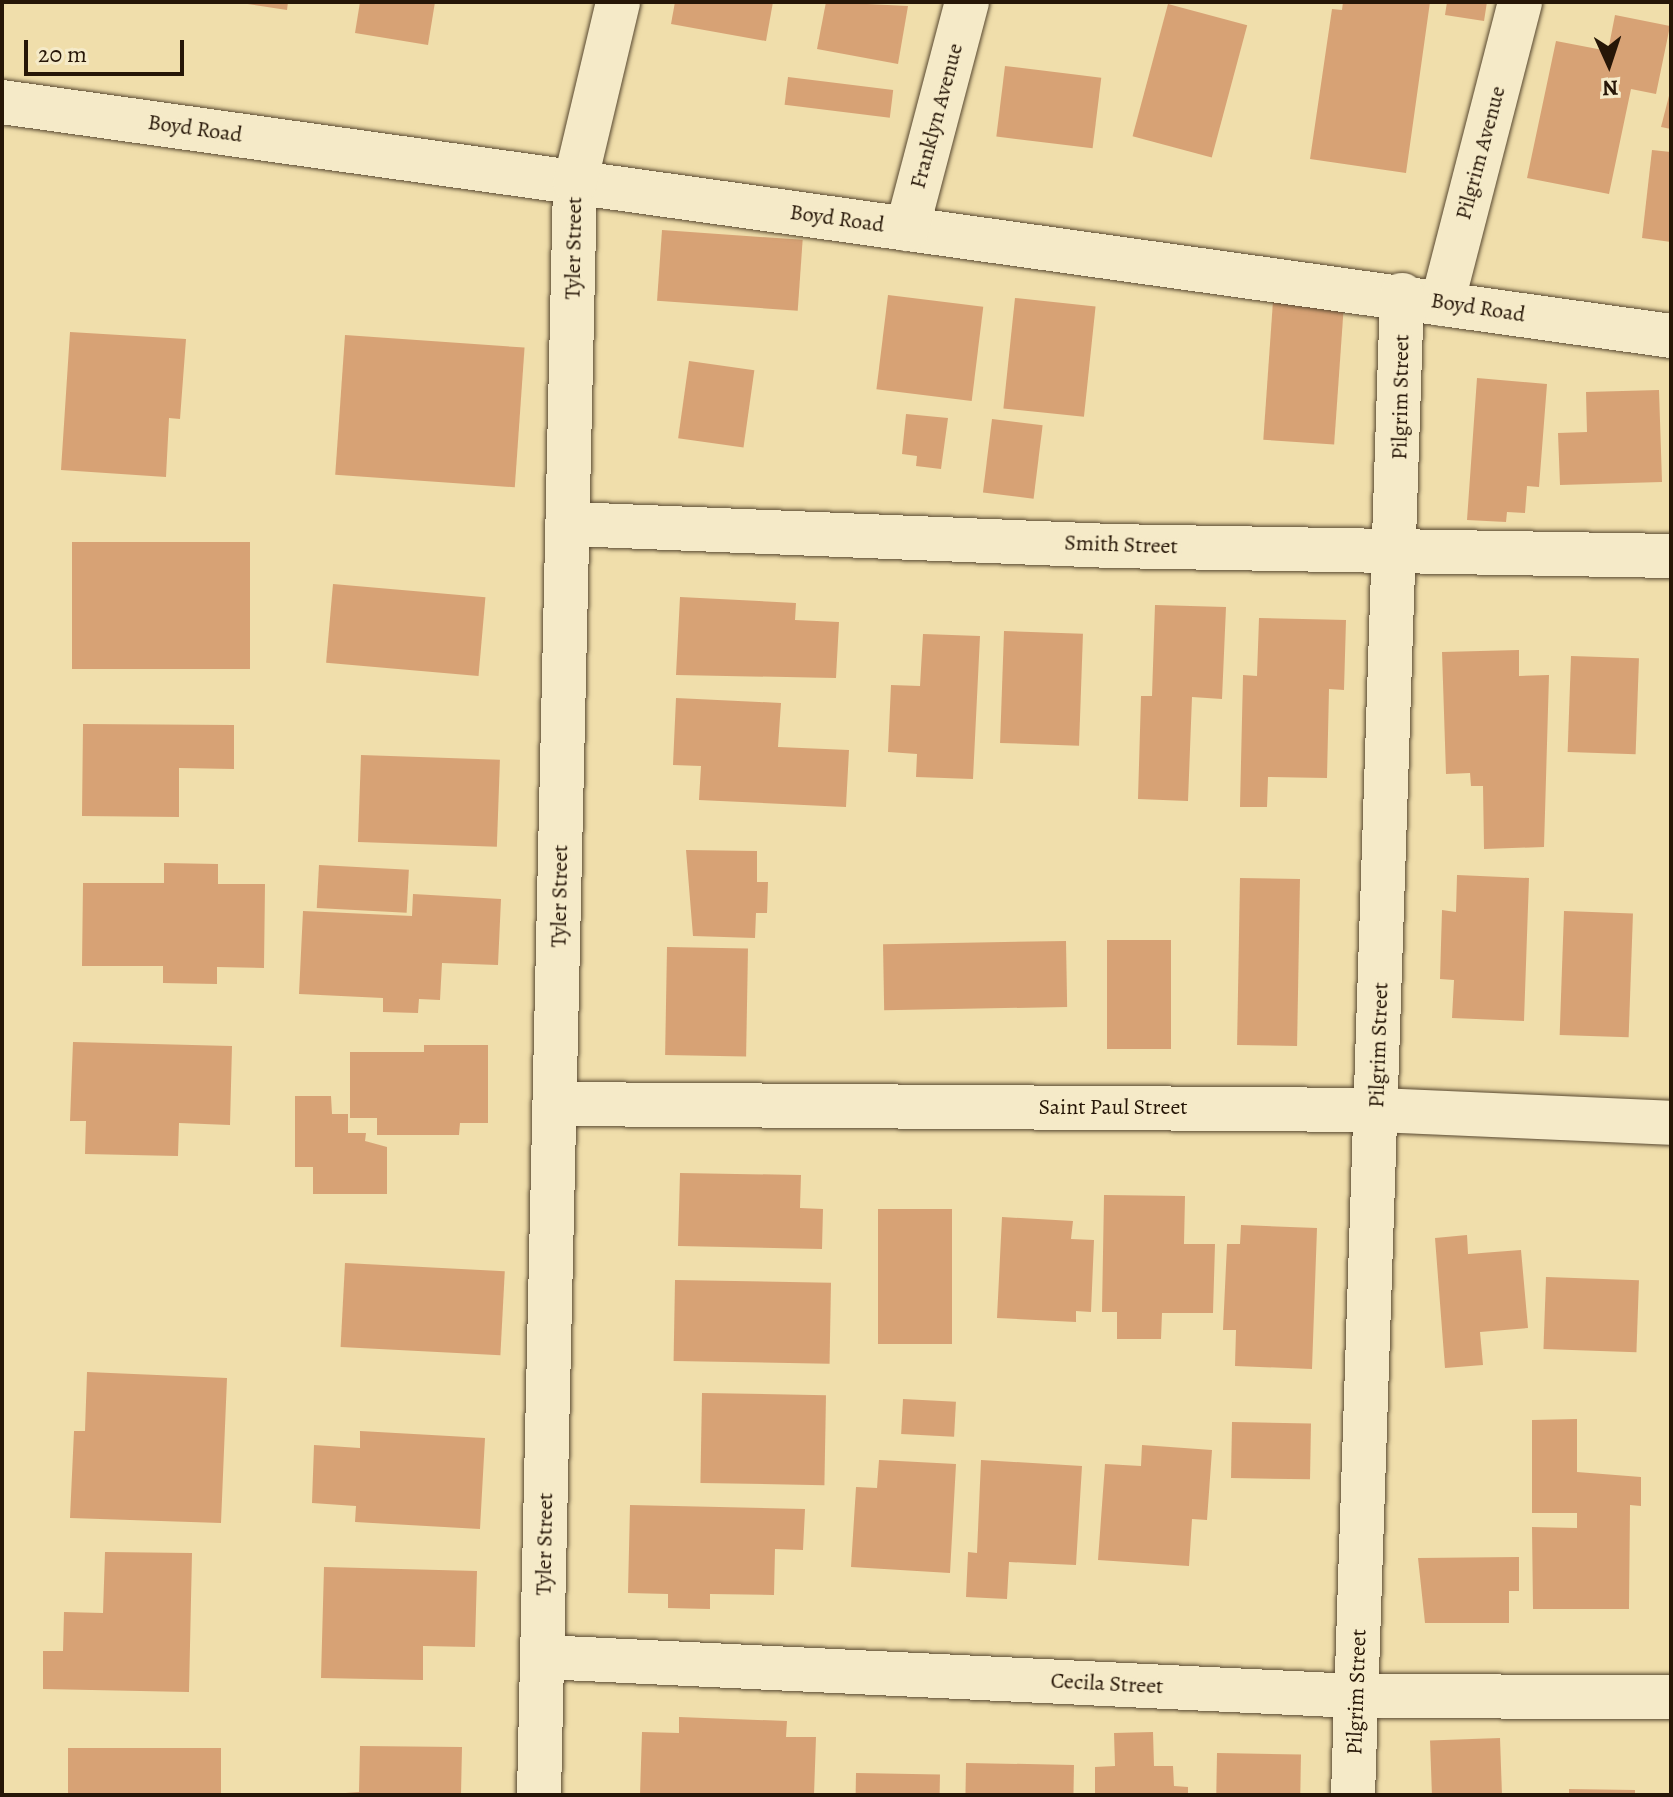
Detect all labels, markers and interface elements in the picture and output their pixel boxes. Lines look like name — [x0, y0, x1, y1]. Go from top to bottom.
scale bar — [28, 24, 188, 74]
north arrow — [1569, 24, 1649, 104]
text: 20 m — [38, 38, 87, 70]
street label: Franklyn Avenue — [905, 40, 969, 192]
text: N — [1601, 73, 1619, 103]
street label: Pilgrim Avenue — [1450, 83, 1512, 223]
street label: Boyd Road — [146, 109, 244, 149]
street label: Tyler Street — [560, 196, 588, 300]
street label: Boyd Road — [788, 199, 886, 239]
street label: Boyd Road — [1429, 288, 1527, 328]
street label: Pilgrim Street — [1387, 334, 1415, 460]
street label: Smith Street — [1064, 530, 1178, 560]
street label: Tyler Street — [546, 844, 574, 948]
street label: Pilgrim Street — [1364, 982, 1394, 1108]
street label: Saint Paul Street — [1038, 1095, 1188, 1121]
street label: Tyler Street — [531, 1492, 559, 1596]
street label: Pilgrim Street — [1342, 1629, 1372, 1755]
street label: Cecila Street — [1050, 1668, 1164, 1700]

